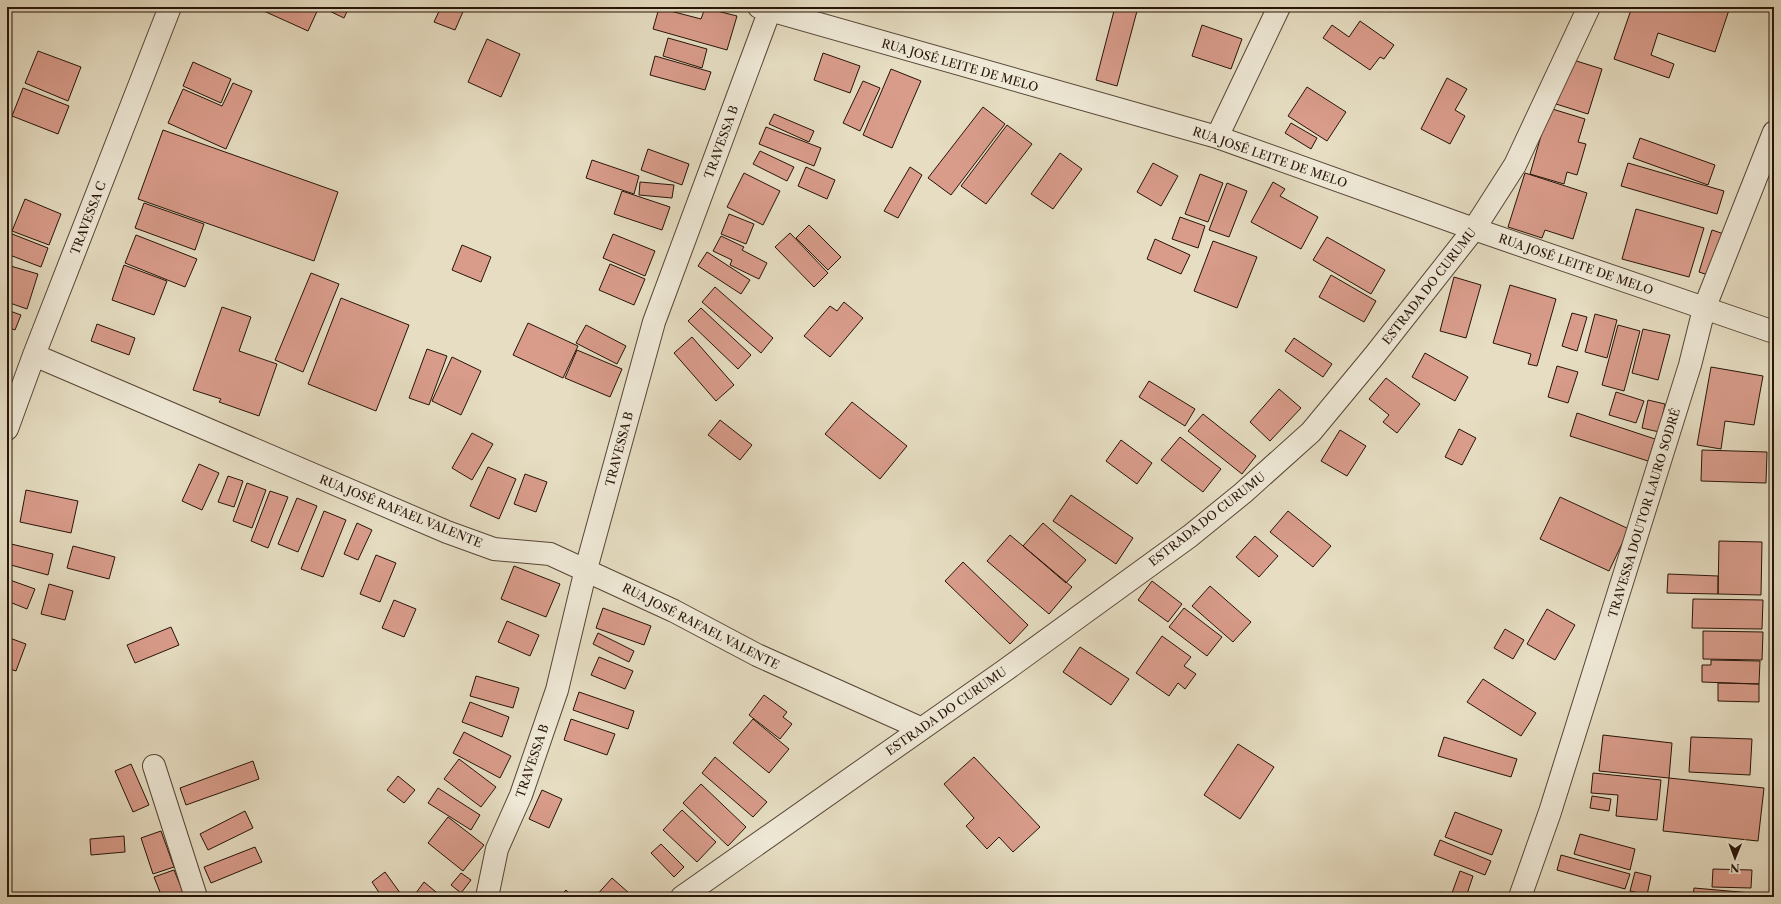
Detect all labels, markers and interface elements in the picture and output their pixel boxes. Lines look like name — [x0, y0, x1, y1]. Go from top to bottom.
street label: RUA JOSÉ LEITE DE MELO — [880, 34, 1040, 95]
street label: TRAVESSA B — [701, 103, 741, 181]
street label: RUA JOSÉ LEITE DE MELO — [1191, 123, 1350, 191]
street label: TRAVESSA C — [67, 179, 109, 257]
street label: ESTRADA DO CURUMU — [1379, 225, 1479, 347]
street label: RUA JOSÉ LEITE DE MELO — [1497, 230, 1656, 298]
street label: TRAVESSA DOUTOR LAURO SODRÉ — [1604, 406, 1683, 620]
street label: TRAVESSA B — [602, 410, 636, 488]
street label: ESTRADA DO CURUMU — [1146, 469, 1268, 569]
street label: RUA JOSÉ RAFAEL VALENTE — [317, 470, 485, 551]
street label: RUA JOSÉ RAFAEL VALENTE — [620, 579, 782, 672]
street label: ESTRADA DO CURUMU — [883, 664, 1009, 758]
street label: TRAVESSA B — [512, 722, 552, 800]
north arrow — [1715, 838, 1755, 878]
text: N — [1729, 861, 1740, 875]

